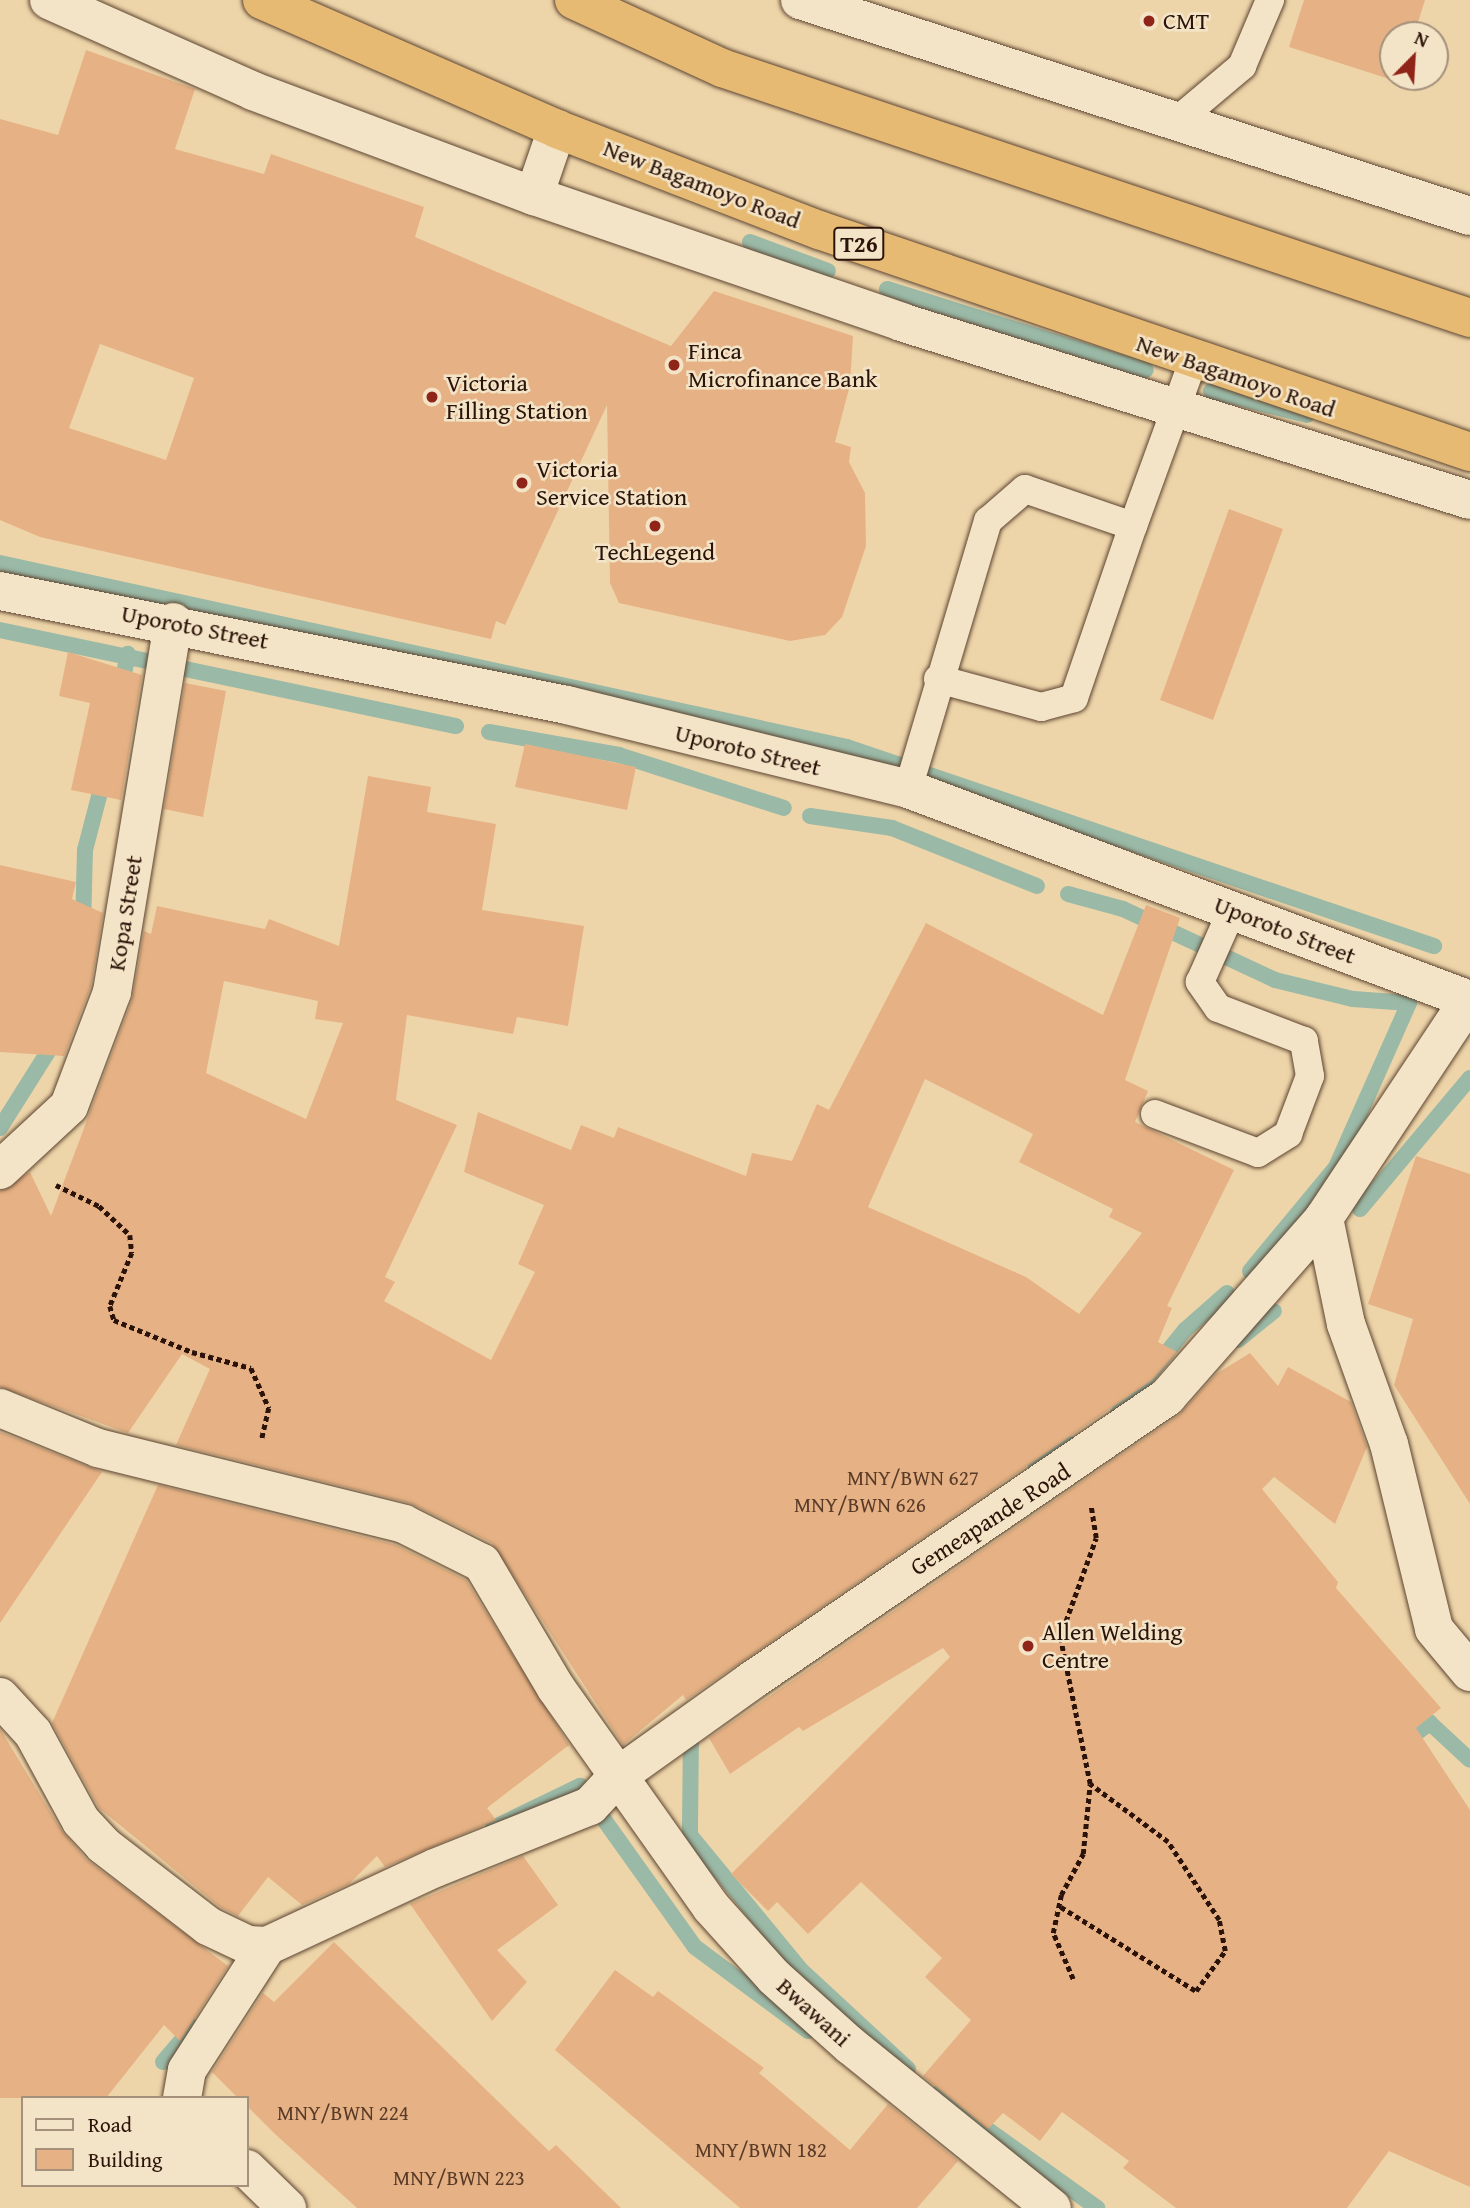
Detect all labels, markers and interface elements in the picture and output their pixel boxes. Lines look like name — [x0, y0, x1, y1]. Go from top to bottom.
place label: CMT — [1163, 7, 1209, 35]
marker: CMT — [1141, 13, 1157, 29]
north arrow — [1379, 21, 1449, 91]
text: N — [1410, 23, 1433, 54]
street label: New Bagamoyo Road — [599, 133, 805, 235]
road number: T26 — [833, 224, 885, 264]
street label: New Bagamoyo Road — [1133, 328, 1339, 424]
place label: Finca Microfinance Bank — [688, 337, 877, 393]
marker: Finca Microfinance Bank — [666, 357, 682, 373]
place label: Victoria Filling Station — [446, 369, 588, 425]
marker: Victoria Filling Station — [424, 389, 440, 405]
place label: Victoria Service Station — [536, 455, 687, 511]
marker: Victoria Service Station — [514, 475, 530, 491]
marker: TechLegend — [647, 518, 663, 534]
place label: TechLegend — [595, 538, 715, 566]
street label: Uporoto Street — [119, 599, 271, 655]
street label: Uporoto Street — [672, 718, 824, 782]
street label: Kopa Street — [102, 853, 148, 973]
street label: Uporoto Street — [1210, 890, 1360, 970]
street label: Gemeapande Road — [905, 1457, 1075, 1581]
house number: MNY/BWN 627 — [847, 1465, 979, 1491]
house number: MNY/BWN 626 — [794, 1492, 926, 1518]
place label: Allen Welding Centre — [1042, 1618, 1182, 1674]
marker: Allen Welding Centre — [1020, 1638, 1036, 1654]
street label: Bwawani — [771, 1971, 857, 2053]
legend — [21, 2096, 248, 2187]
house number: MNY/BWN 224 — [277, 2100, 409, 2126]
text: Road — [88, 2109, 132, 2140]
house number: MNY/BWN 182 — [695, 2137, 827, 2163]
text: Building — [88, 2144, 162, 2175]
house number: MNY/BWN 223 — [393, 2165, 525, 2191]

